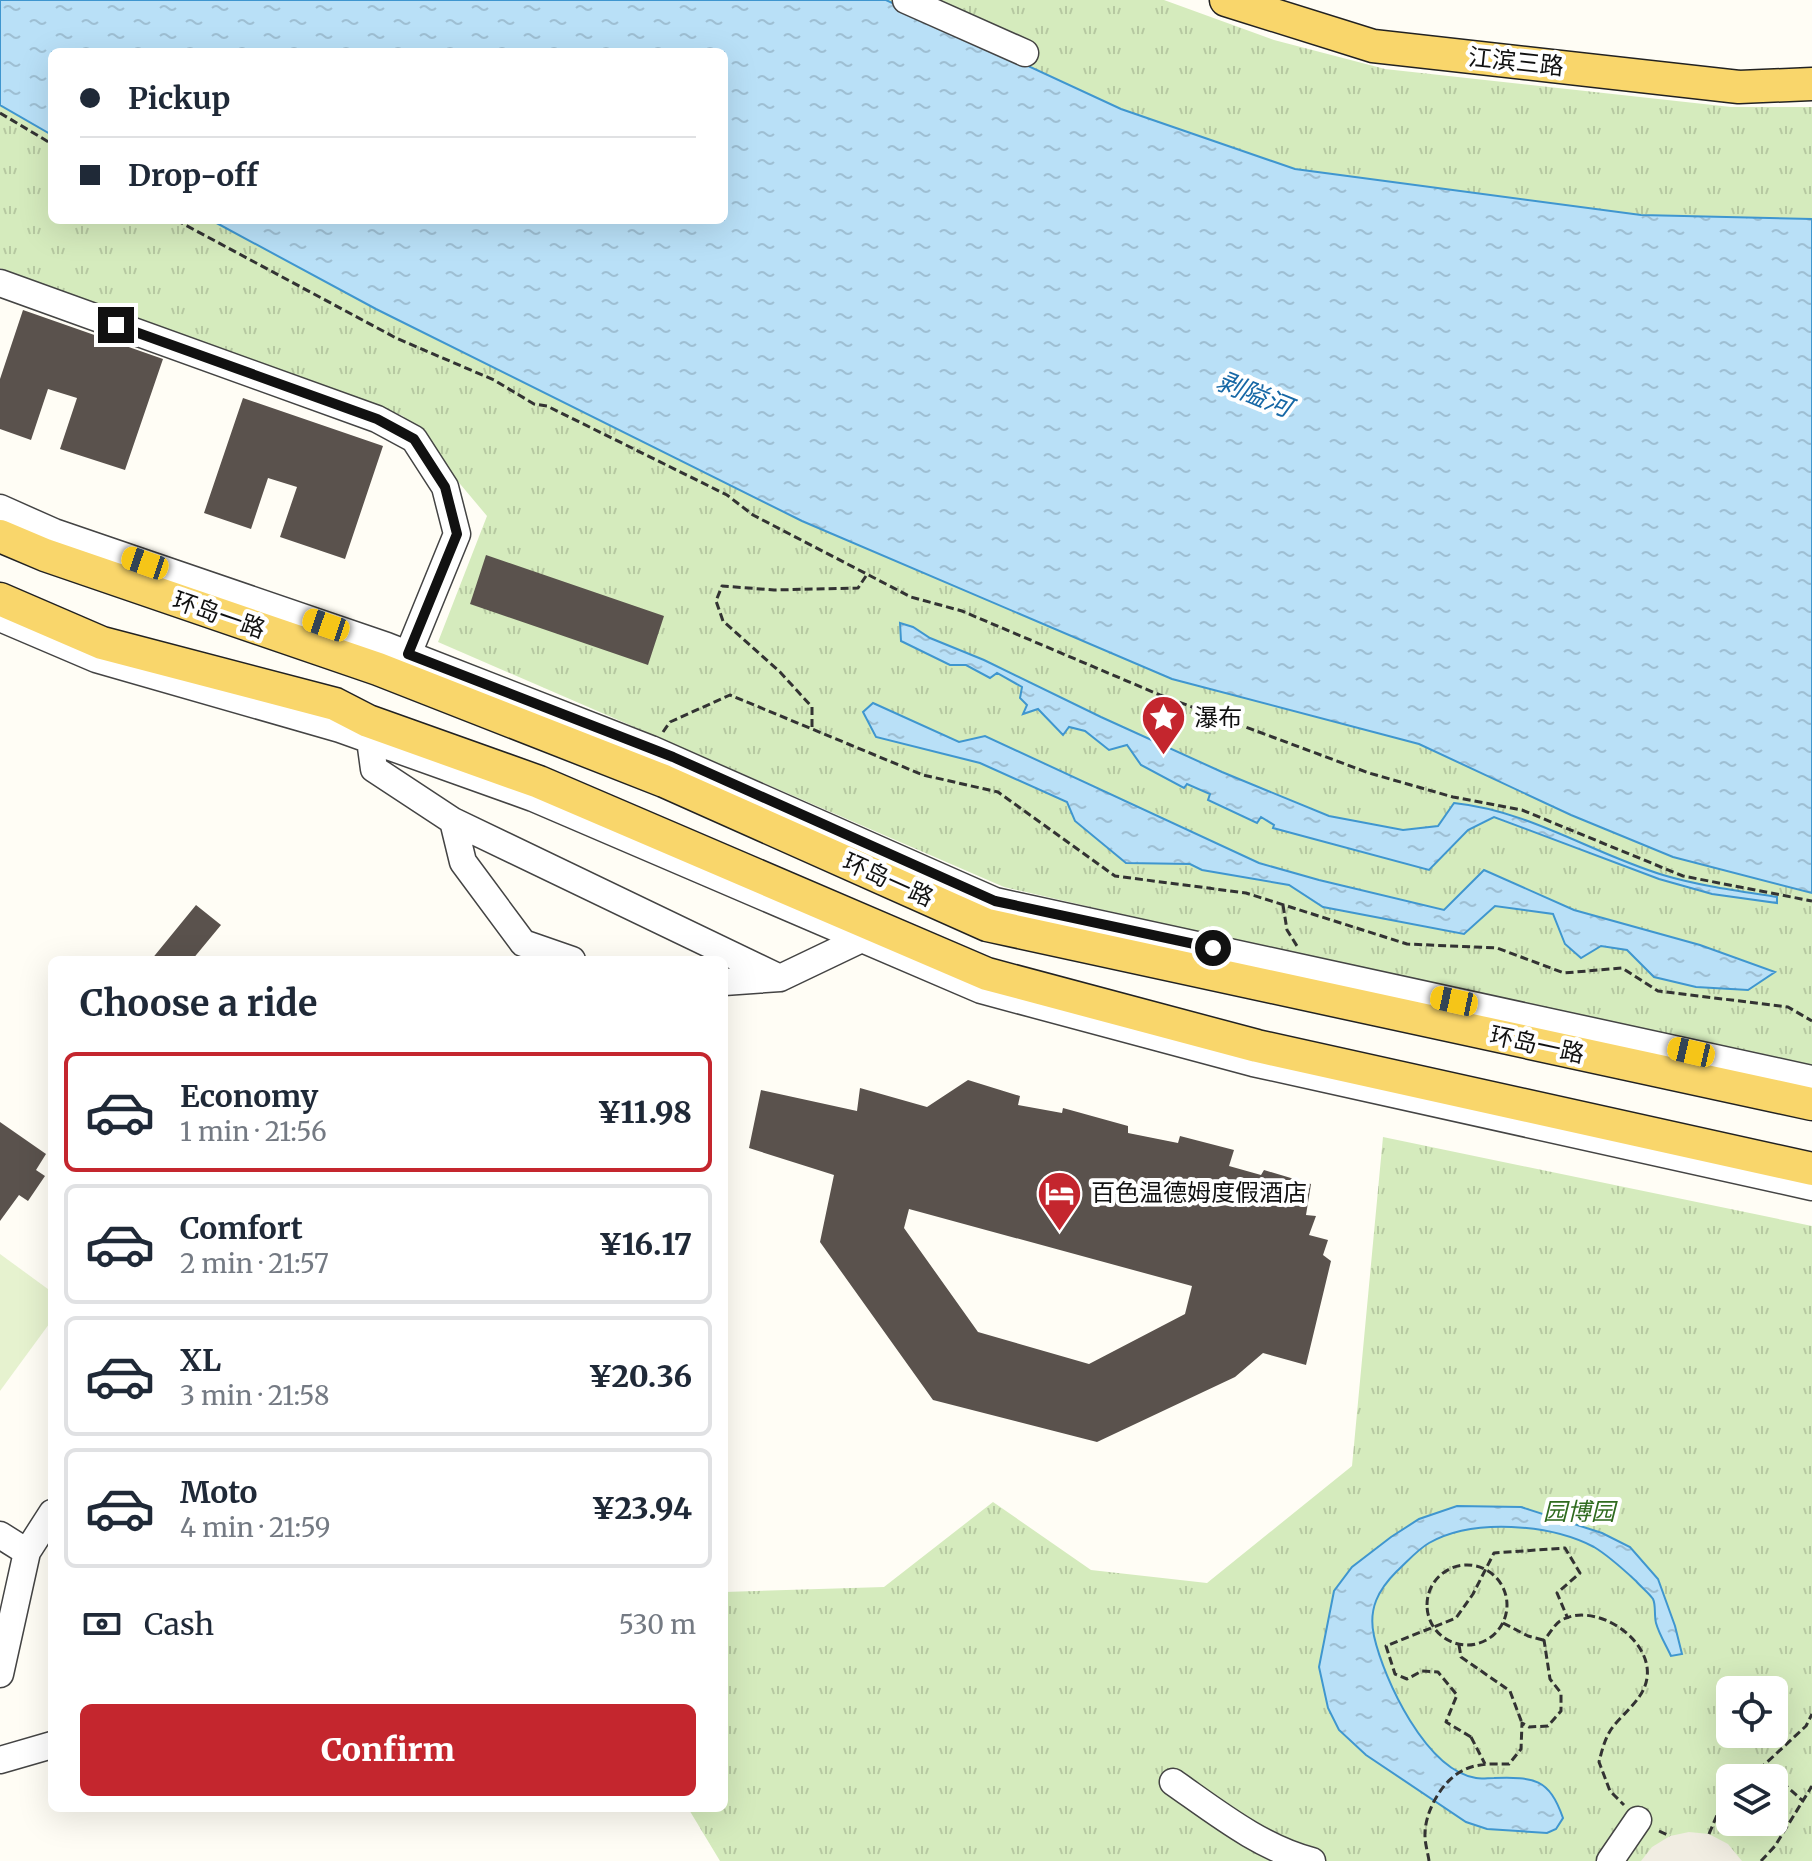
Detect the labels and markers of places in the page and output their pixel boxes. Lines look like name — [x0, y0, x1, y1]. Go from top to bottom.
place icon: 瀑布 — [1139, 694, 1187, 757]
place label: 瀑布 — [1194, 702, 1242, 733]
hotel icon: 百色温德姆度假酒店 — [1036, 1169, 1084, 1232]
place label: 百色温德姆度假酒店 — [1091, 1177, 1307, 1208]

